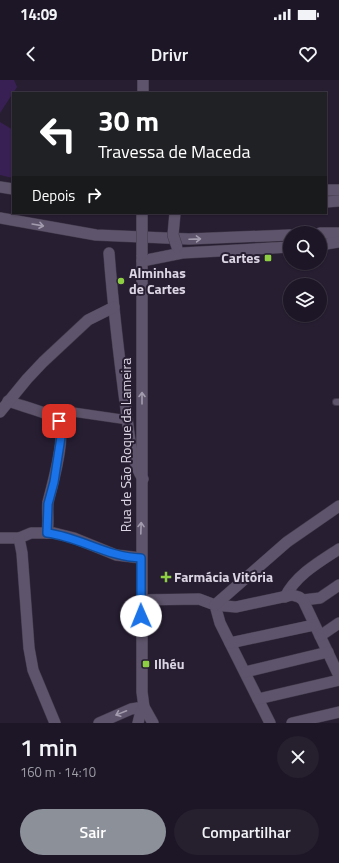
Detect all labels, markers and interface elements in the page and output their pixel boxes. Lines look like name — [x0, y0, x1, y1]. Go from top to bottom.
text: 14:09 — [20, 3, 57, 26]
text: Drivr — [151, 41, 188, 68]
icon: back — [20, 43, 42, 65]
icon: heart — [297, 43, 319, 65]
text: 30 m — [98, 99, 159, 142]
icon: left — [32, 108, 84, 160]
text: Travessa de Maceda — [98, 138, 250, 165]
text: Depois — [32, 184, 75, 207]
icon: right — [83, 184, 105, 206]
one-way arrow — [32, 221, 45, 229]
map controls — [283, 226, 327, 322]
button: search — [283, 226, 327, 270]
one-way arrow — [188, 235, 201, 242]
place label: Cartes — [221, 247, 260, 268]
marker: Cartes — [263, 253, 273, 263]
place label: Alminhas de Cartes — [129, 262, 186, 299]
marker: Alminhas de Cartes — [116, 276, 126, 286]
button: layers — [283, 278, 327, 322]
street label: Rua de São Roque da Lameira — [115, 358, 136, 532]
one-way arrow — [138, 392, 146, 405]
pin — [42, 404, 76, 438]
icon: arrive — [48, 410, 70, 432]
one-way arrow — [138, 522, 145, 535]
place label: Farmácia Vitória — [174, 566, 273, 587]
marker: Farmácia Vitória — [161, 572, 171, 582]
position arrow — [120, 595, 162, 637]
place label: Ilhéu — [154, 653, 184, 674]
marker: Ilhéu — [141, 659, 151, 669]
one-way arrow — [116, 710, 128, 718]
text: 1 min — [20, 729, 78, 765]
button: close — [277, 736, 319, 778]
text: 160 m · 14:10 — [20, 762, 96, 782]
button: Sair — [20, 809, 166, 855]
button: Compartilhar — [174, 809, 319, 855]

